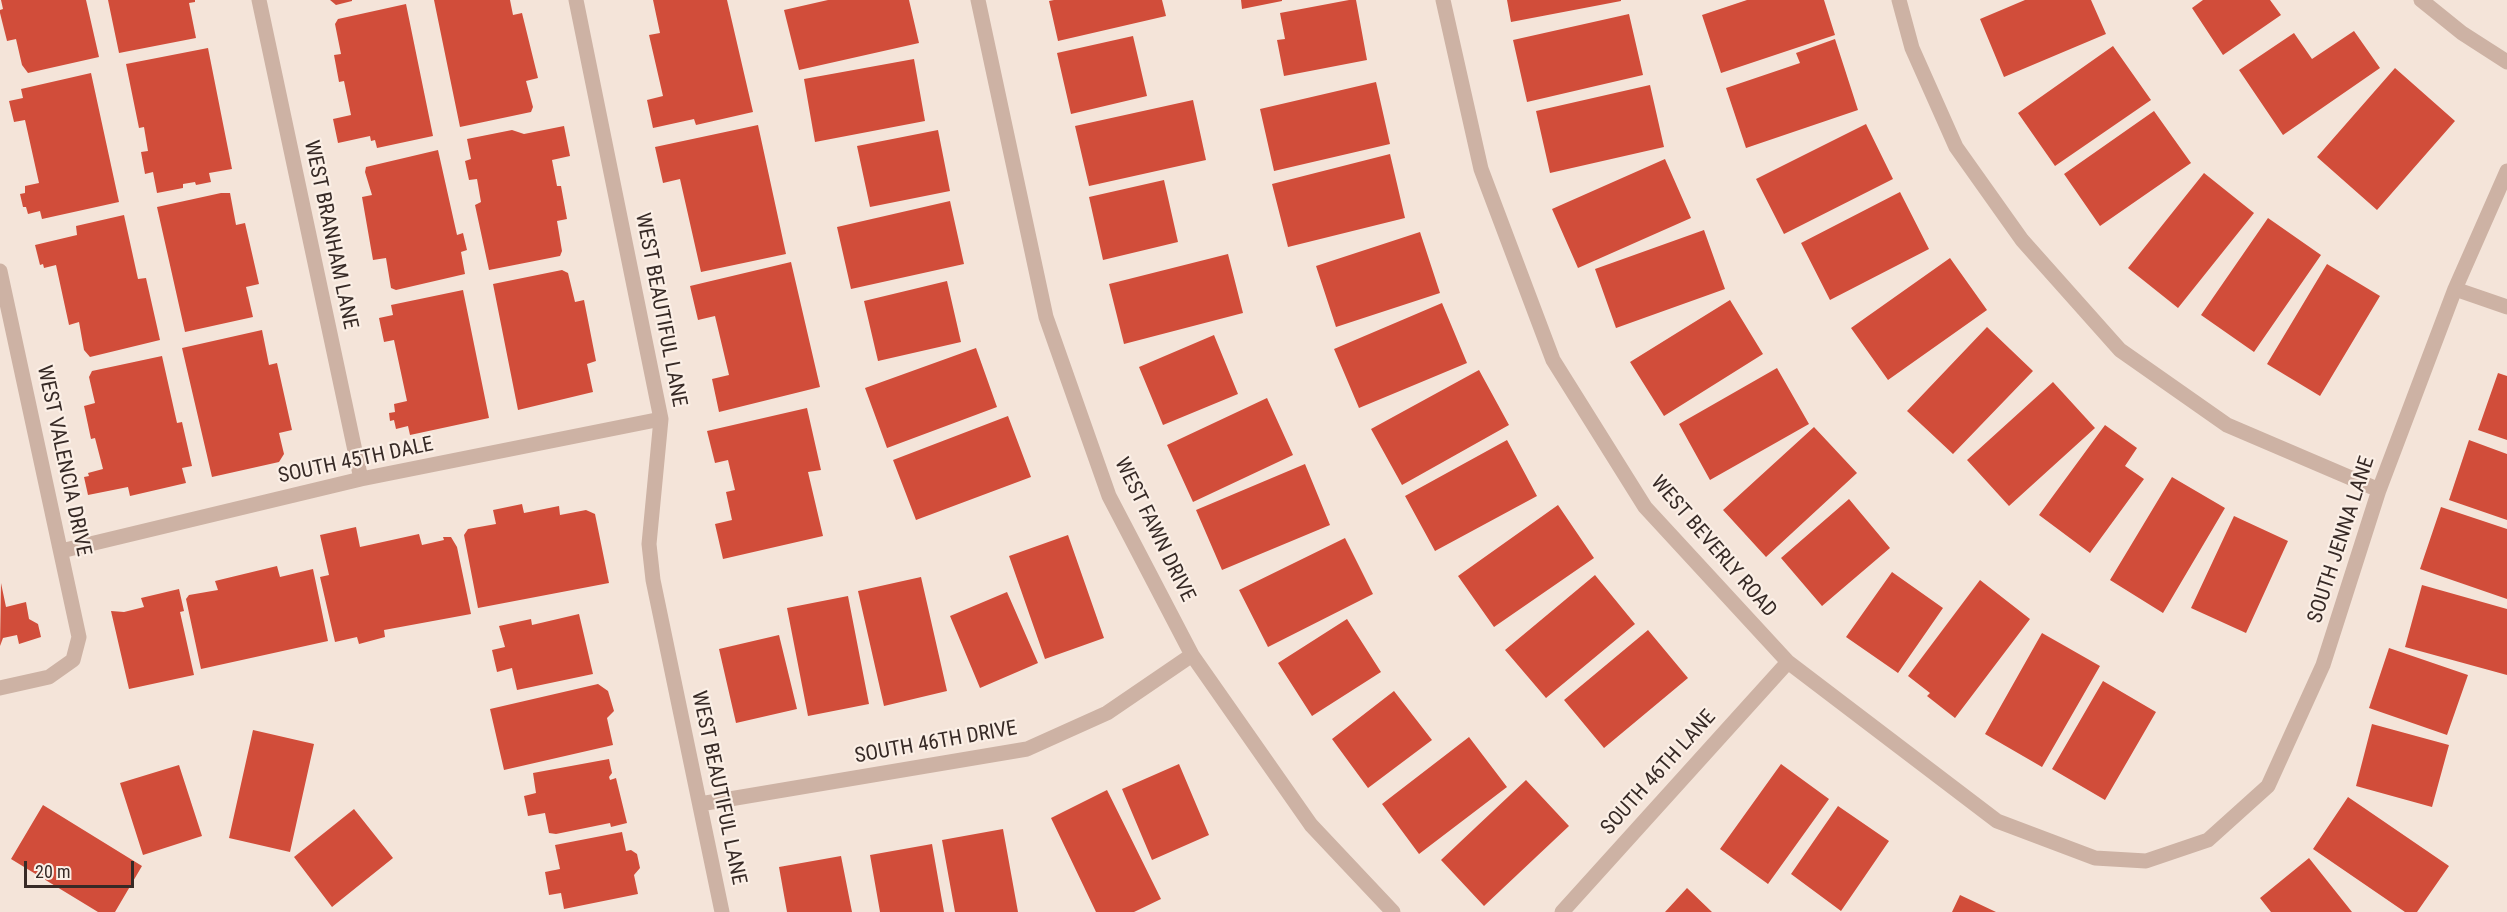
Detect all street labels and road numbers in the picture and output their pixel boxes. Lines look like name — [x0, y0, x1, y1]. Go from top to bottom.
street label: WEST BRANHAM LANE — [298, 138, 362, 332]
street label: WEST BEAUTIFUL LANE — [629, 211, 691, 409]
street label: WEST VALENCIA DRIVE — [30, 363, 96, 559]
street label: SOUTH 45TH DALE — [276, 432, 436, 490]
street label: WEST FAWN DRIVE — [1108, 454, 1200, 606]
street label: SOUTH JENNA LANE — [2303, 454, 2381, 626]
street label: WEST BEVERLY ROAD — [1645, 471, 1781, 623]
street label: WEST BEAUTIFUL LANE — [685, 689, 751, 887]
street label: SOUTH 46TH LANE — [1596, 705, 1722, 841]
street label: SOUTH 46TH DRIVE — [853, 716, 1019, 770]

